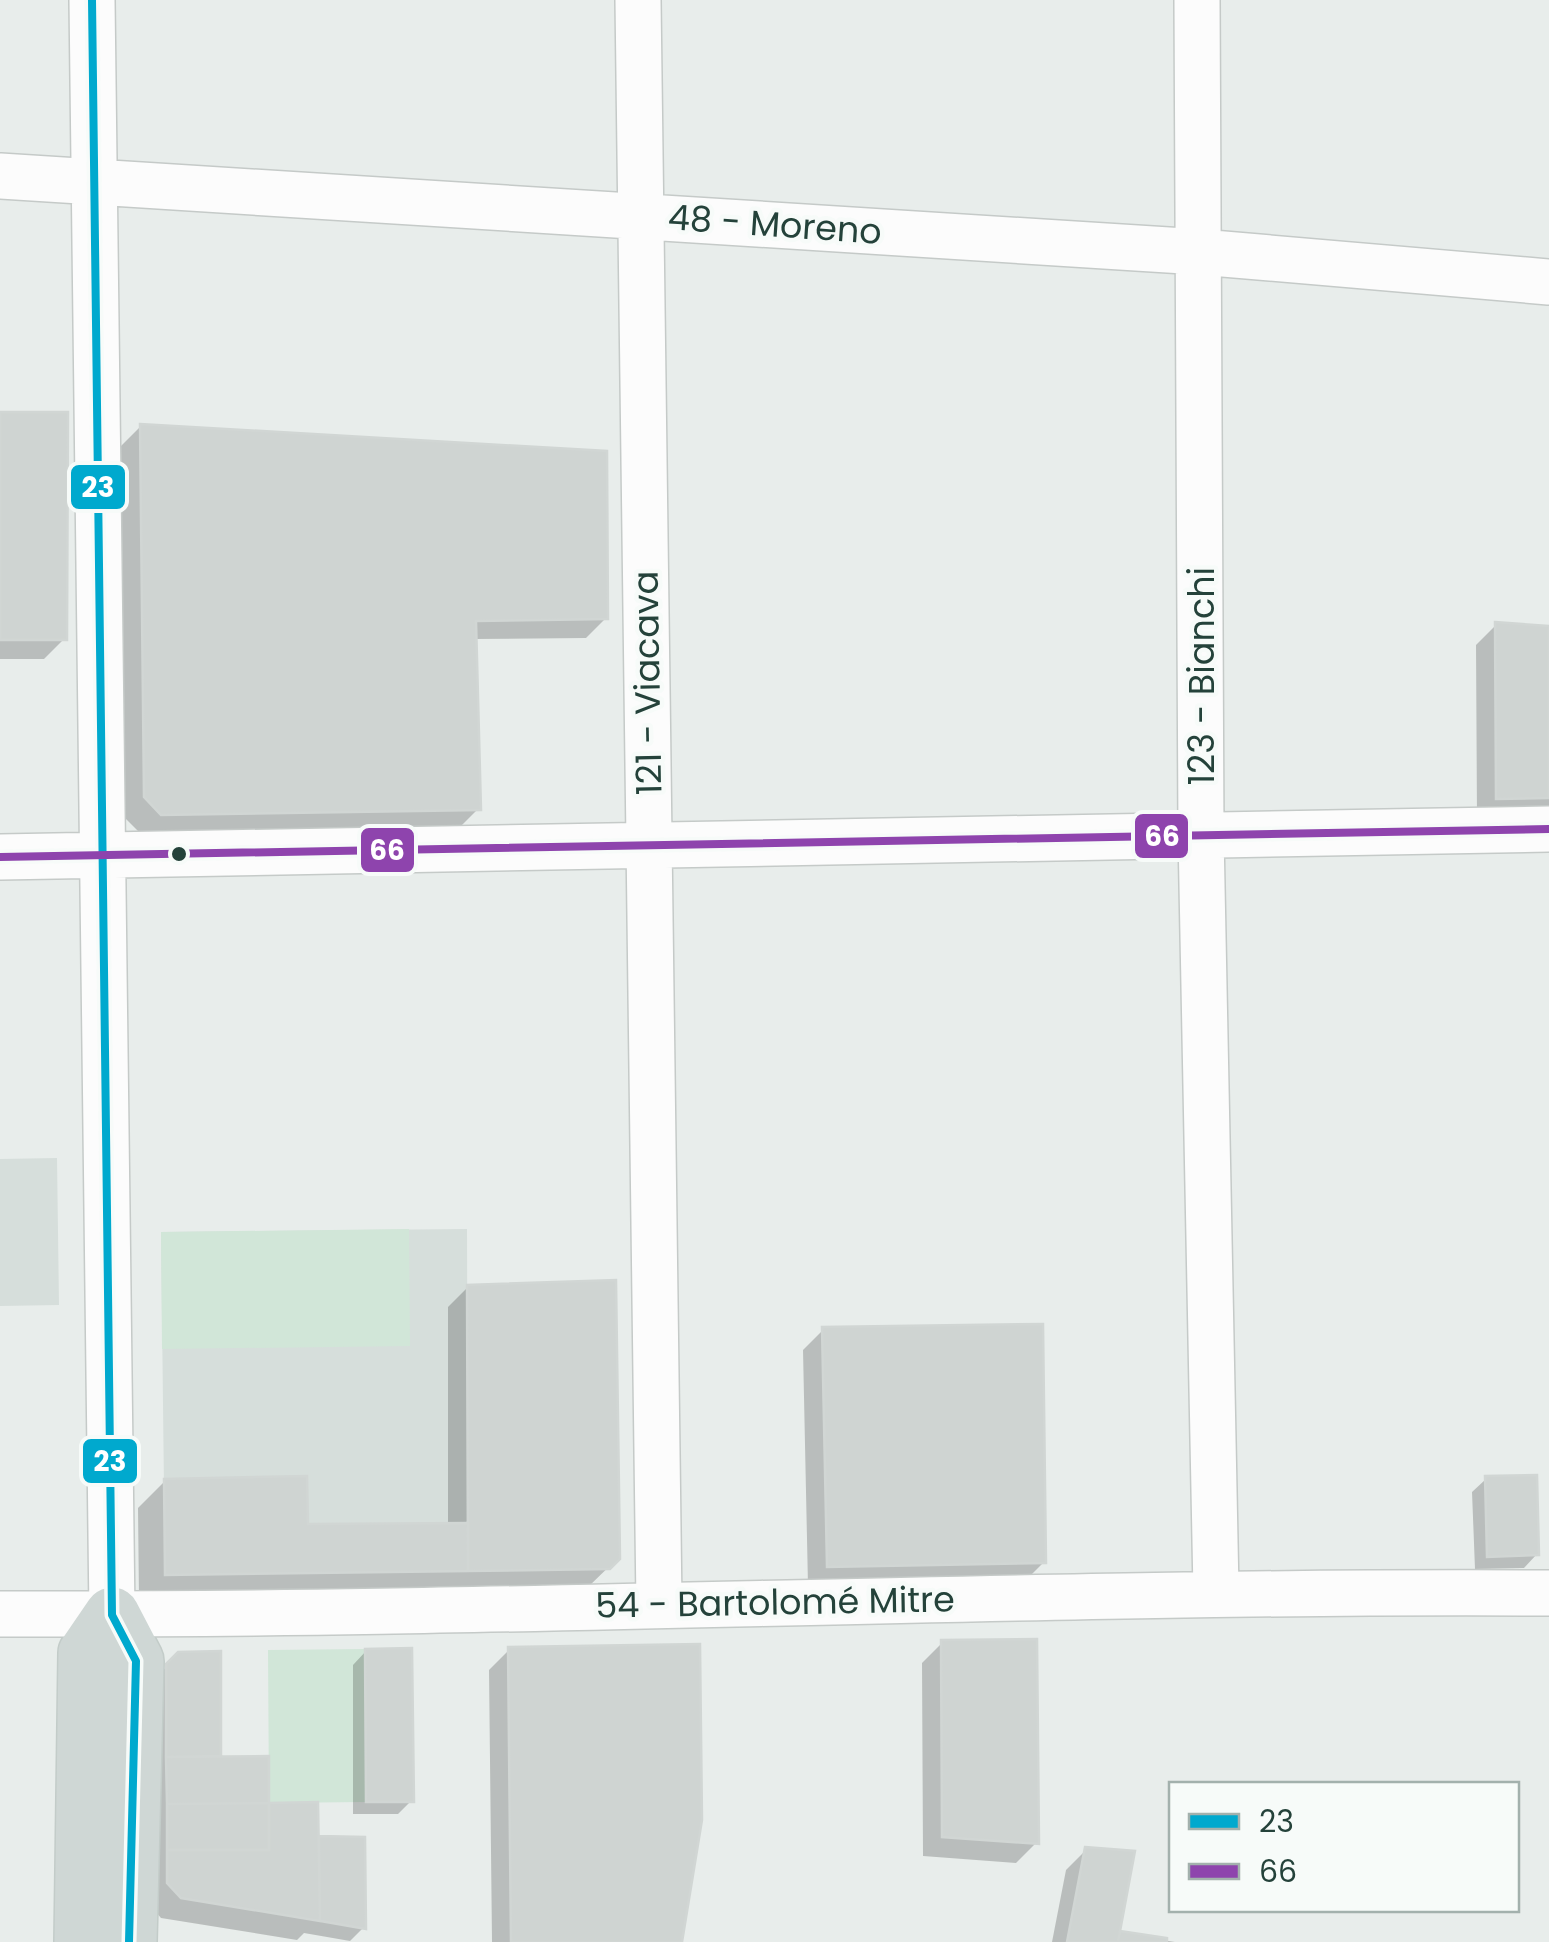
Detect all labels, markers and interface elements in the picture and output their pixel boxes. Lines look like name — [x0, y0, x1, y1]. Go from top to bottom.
street label: 48 - Moreno — [666, 192, 884, 256]
line badge: 23 — [69, 463, 127, 511]
text: 23 — [82, 468, 114, 507]
street label: 123 - Bianchi — [1177, 567, 1226, 785]
street label: 121 - Viacava — [621, 570, 673, 796]
line badge: 66 — [1133, 812, 1190, 860]
text: 66 — [1144, 817, 1180, 856]
line badge: 66 — [359, 826, 416, 874]
text: 66 — [369, 831, 405, 870]
unlabelled marker — [169, 844, 189, 864]
line badge: 23 — [81, 1437, 139, 1485]
text: 23 — [94, 1442, 126, 1481]
street label: 54 - Bartolomé Mitre — [595, 1574, 955, 1630]
legend — [1169, 1782, 1519, 1912]
text: 23 — [1259, 1800, 1294, 1843]
text: 66 — [1259, 1850, 1297, 1893]

